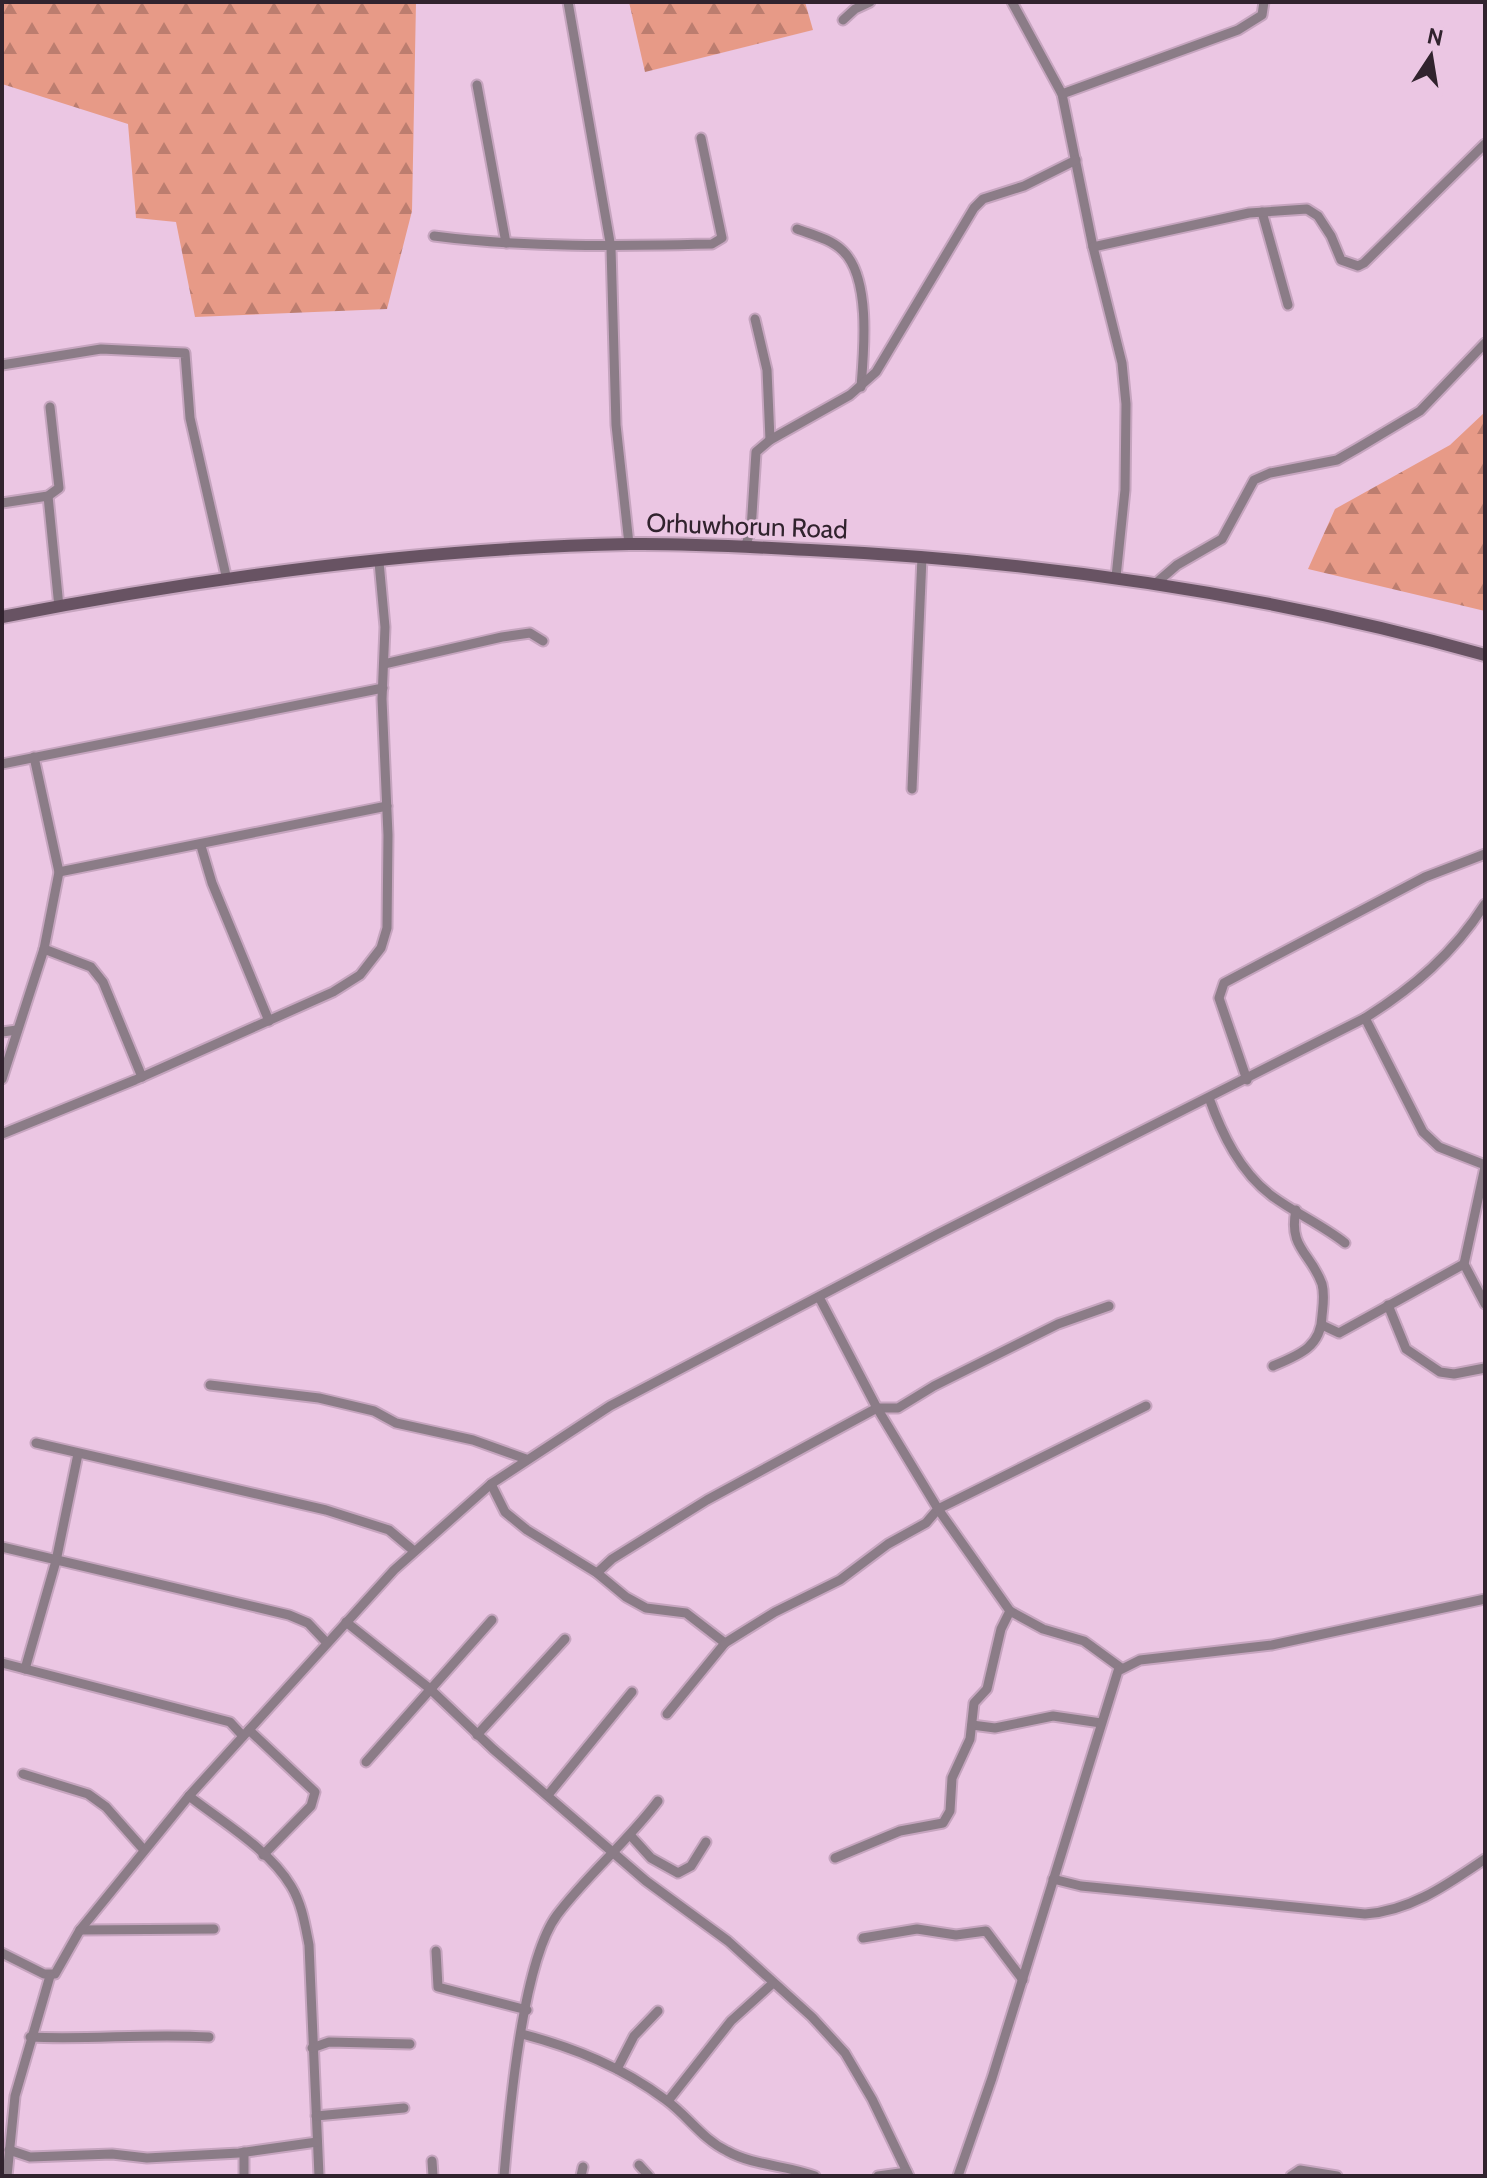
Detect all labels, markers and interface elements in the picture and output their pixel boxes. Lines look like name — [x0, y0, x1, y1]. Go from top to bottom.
north arrow — [1391, 16, 1471, 96]
text: N — [1425, 22, 1445, 52]
street label: Orhuwhorun Road — [646, 506, 848, 546]

